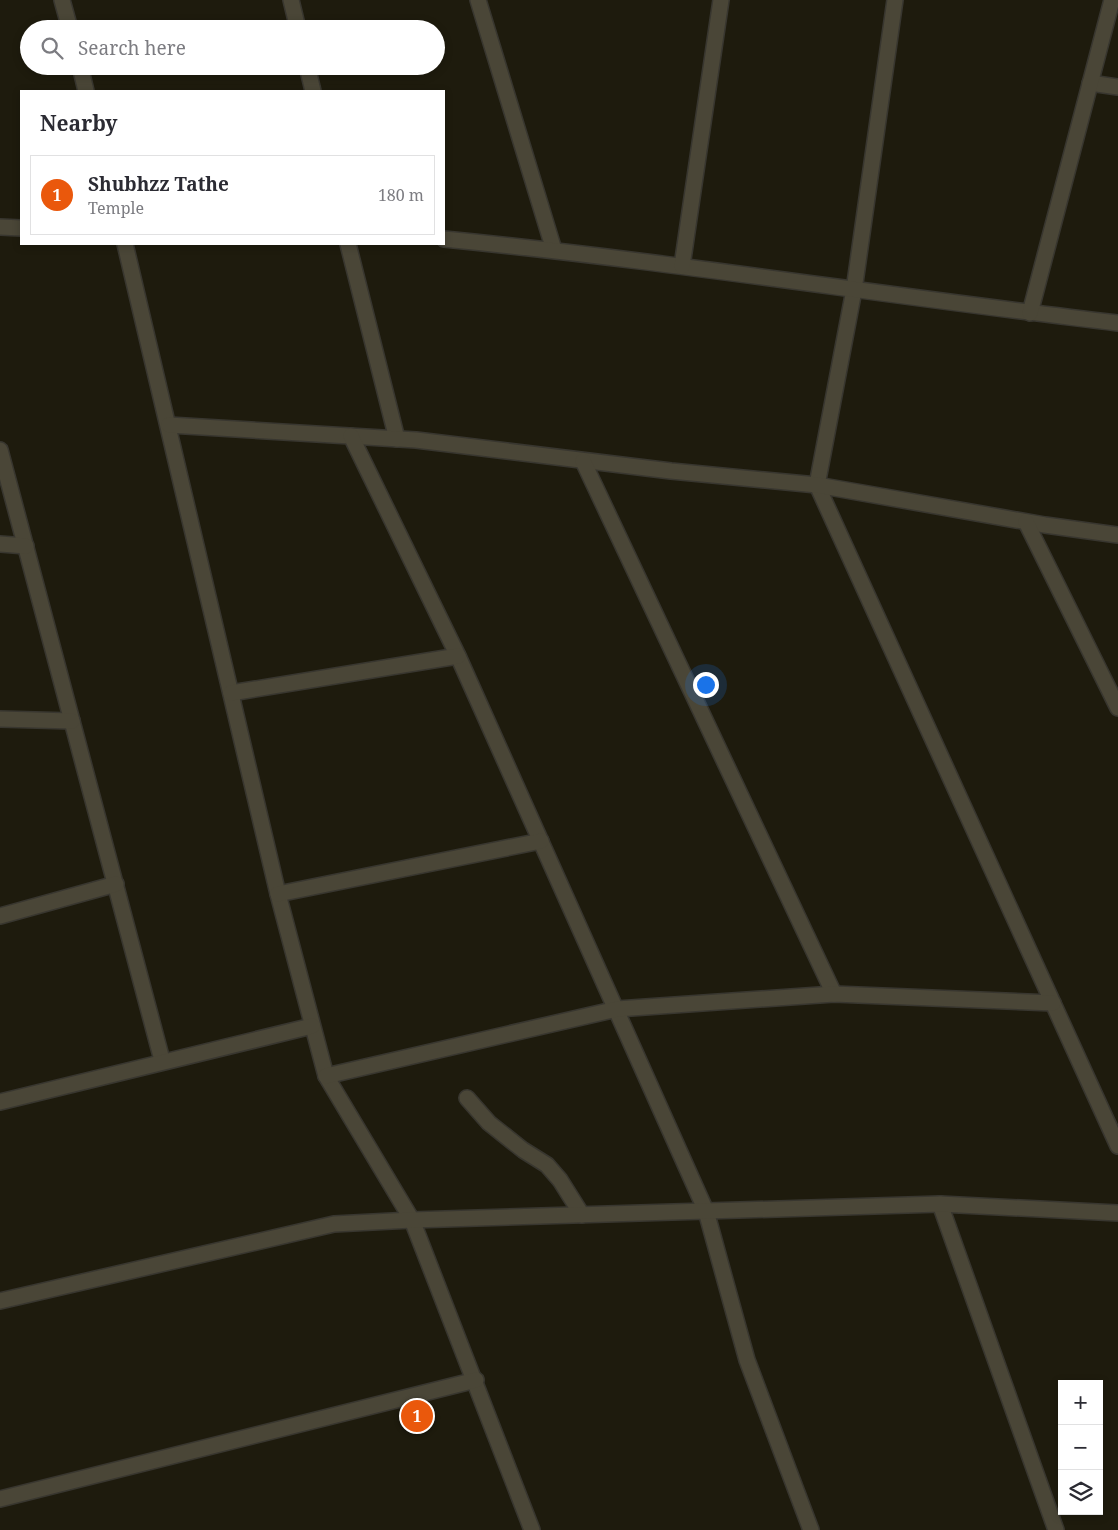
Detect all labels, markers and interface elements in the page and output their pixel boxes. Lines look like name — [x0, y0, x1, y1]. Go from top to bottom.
search box — [20, 20, 445, 75]
icon: search — [38, 34, 66, 62]
text: Search here — [78, 35, 186, 61]
text: Nearby — [40, 109, 118, 137]
text: Shubhzz Tathe — [88, 171, 229, 197]
text: 1 — [52, 184, 62, 206]
text: 180 m — [378, 184, 424, 206]
text: Temple — [88, 197, 144, 219]
your location — [693, 672, 719, 698]
map controls — [1058, 1380, 1103, 1515]
button: + — [1058, 1380, 1103, 1425]
pin: 1 — [401, 1397, 433, 1435]
button: − — [1058, 1425, 1103, 1470]
button: layers — [1058, 1470, 1103, 1515]

